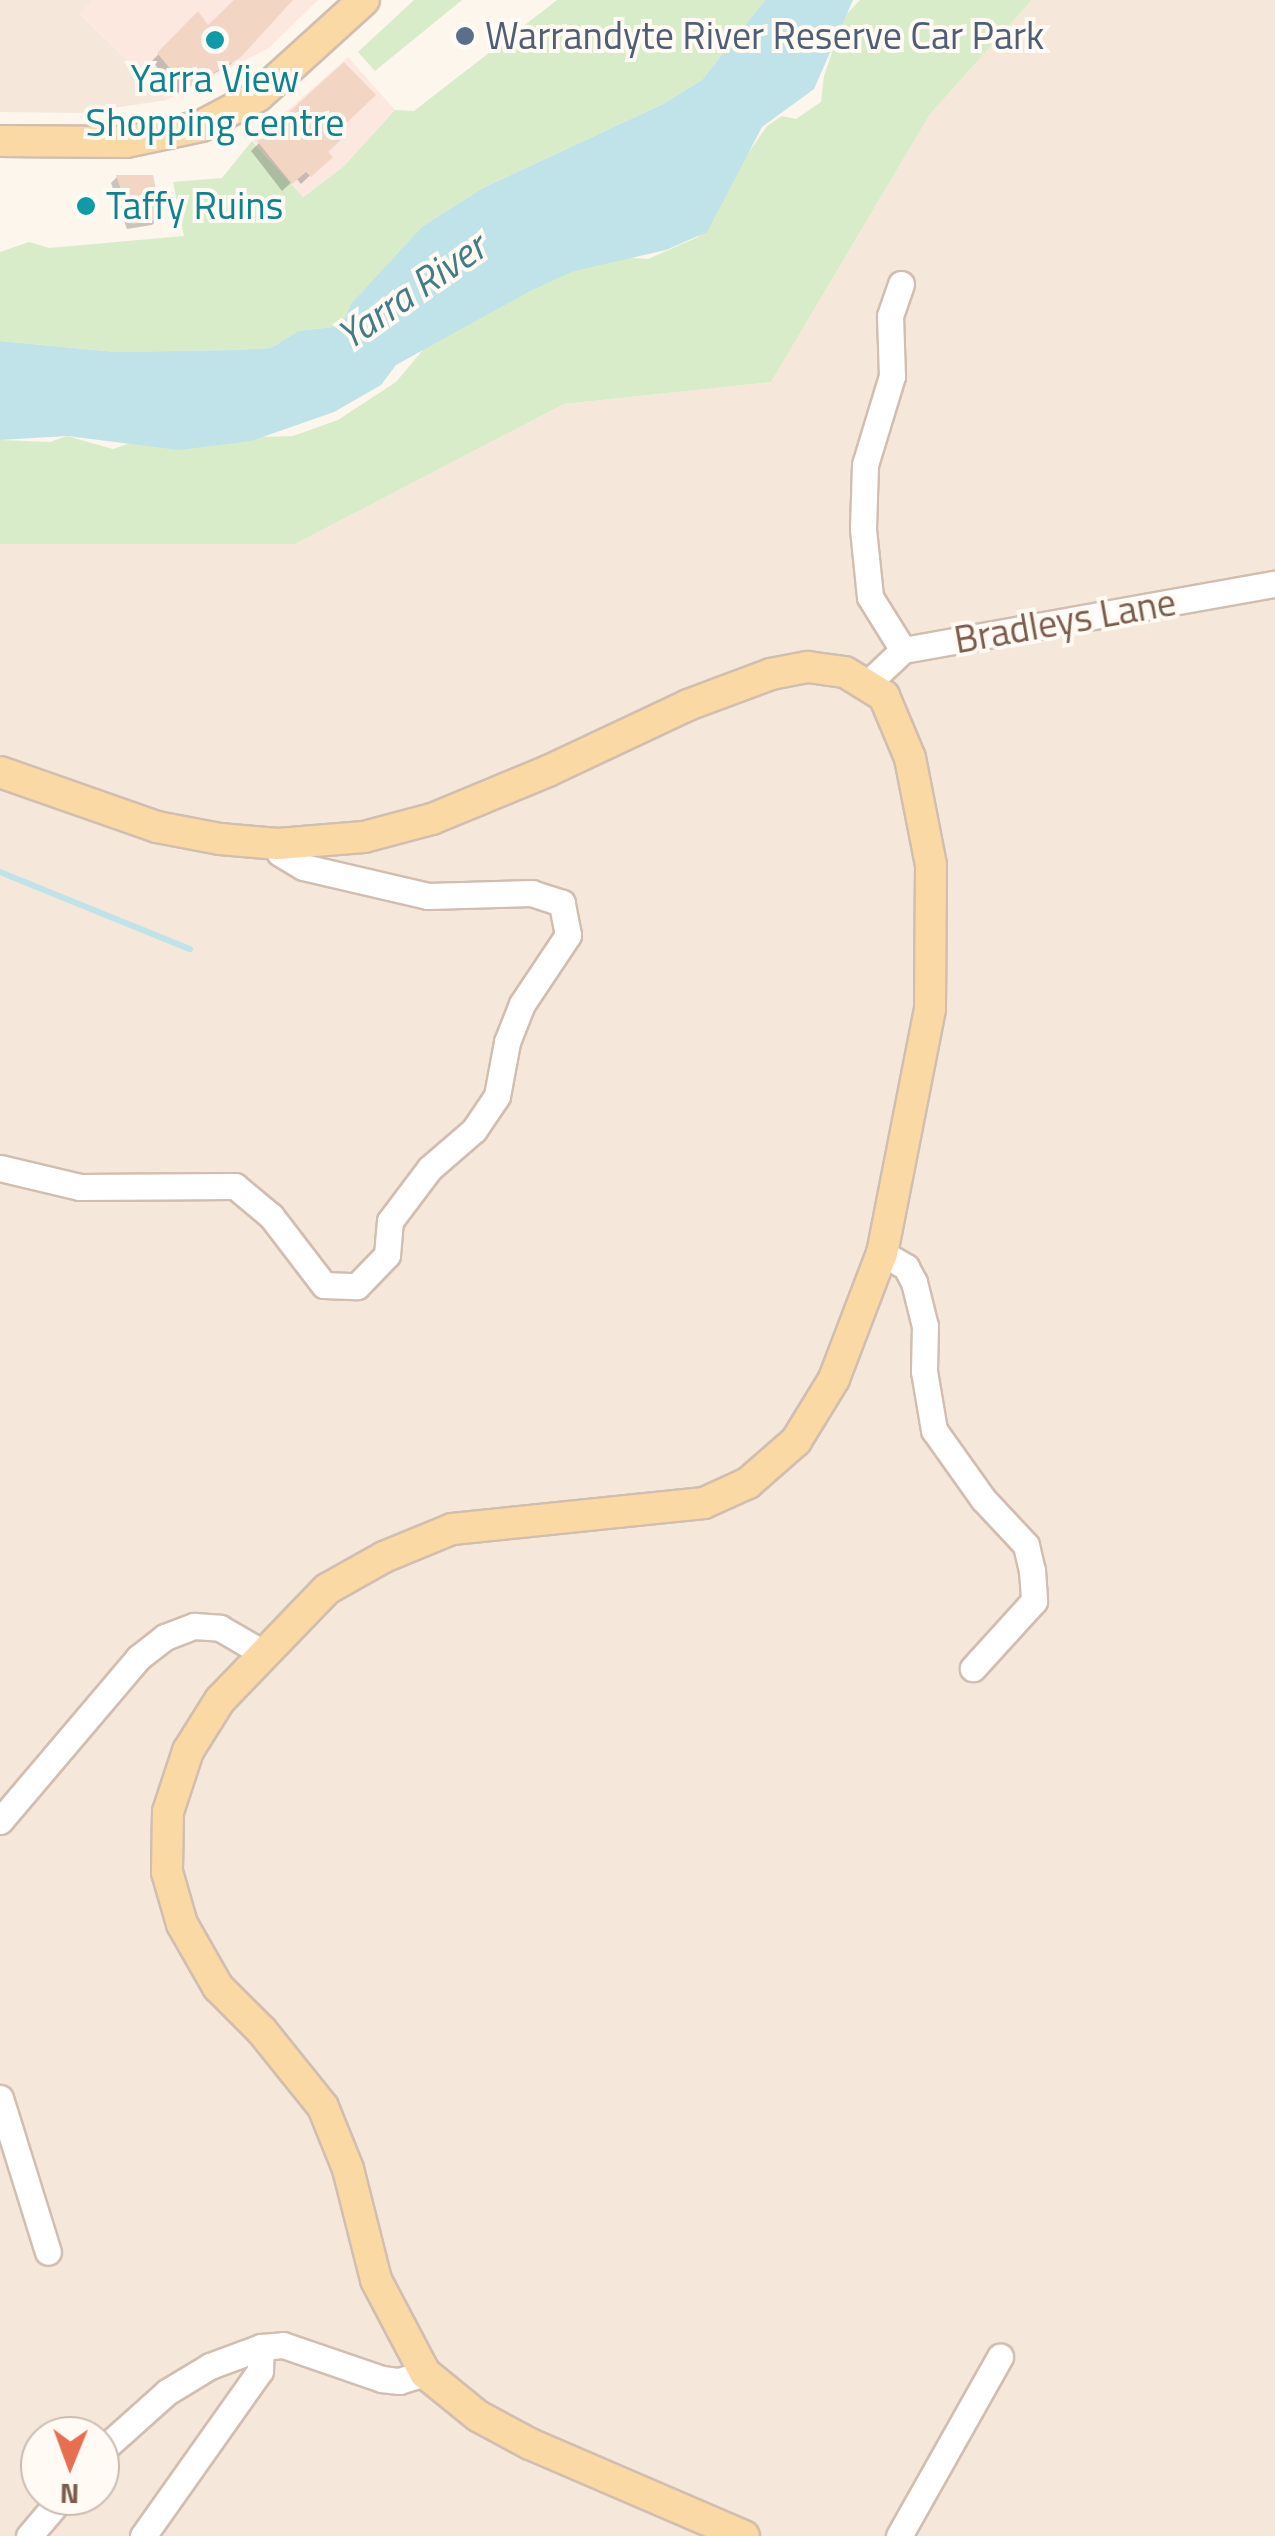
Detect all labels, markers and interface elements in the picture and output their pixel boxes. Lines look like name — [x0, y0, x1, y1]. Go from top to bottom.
place label: Warrandyte River Reserve Car Park — [485, 13, 1044, 59]
marker: Warrandyte River Reserve Car Park — [454, 25, 476, 47]
marker: Yarra View Shopping centre — [204, 29, 226, 51]
place label: Yarra View Shopping centre — [86, 56, 344, 146]
place label: Taffy Ruins — [106, 183, 283, 229]
marker: Taffy Ruins — [75, 195, 97, 217]
water label: Yarra River — [328, 223, 494, 359]
street label: Bradleys Lane — [951, 579, 1179, 663]
north arrow — [20, 2416, 120, 2516]
text: N — [59, 2473, 80, 2516]

